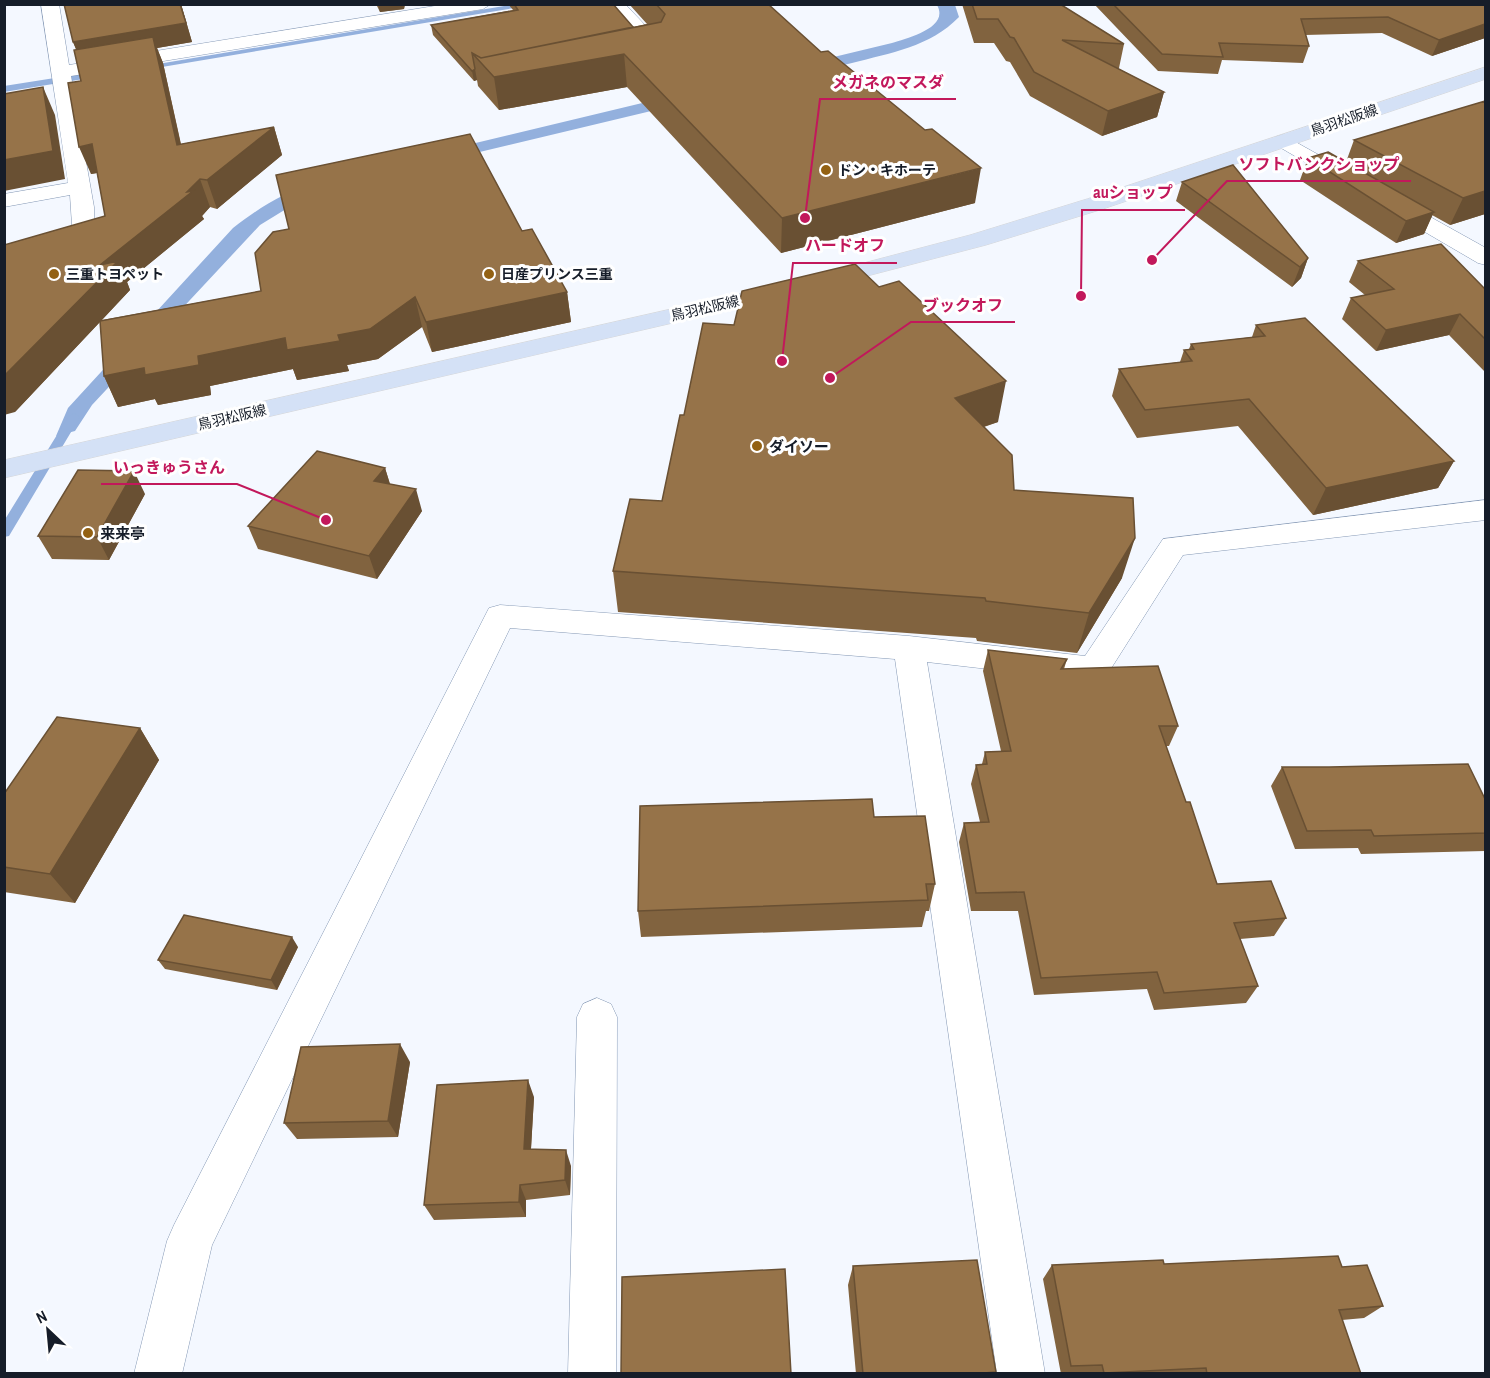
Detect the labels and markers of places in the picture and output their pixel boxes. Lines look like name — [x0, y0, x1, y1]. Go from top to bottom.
callout: メガネのマスダ — [820, 65, 956, 99]
callout: ソフトバンクショップ — [1227, 147, 1411, 181]
place label: ドン・キホーテ — [838, 161, 936, 179]
marker: ドン・キホーテ — [819, 163, 833, 177]
callout: auショップ — [1082, 176, 1185, 210]
callout: ハードオフ — [793, 229, 897, 263]
place label: 三重トヨペット — [66, 265, 164, 283]
place label: 日産プリンス三重 — [501, 265, 613, 283]
marker: 三重トヨペット — [47, 267, 61, 281]
marker: 日産プリンス三重 — [482, 267, 496, 281]
callout: ブックオフ — [911, 288, 1015, 322]
place label: ダイソー — [769, 436, 829, 457]
marker: ダイソー — [750, 439, 764, 453]
callout: いっきゅうさん — [101, 450, 237, 484]
place label: 来来亭 — [100, 523, 145, 544]
marker: 来来亭 — [81, 526, 95, 540]

